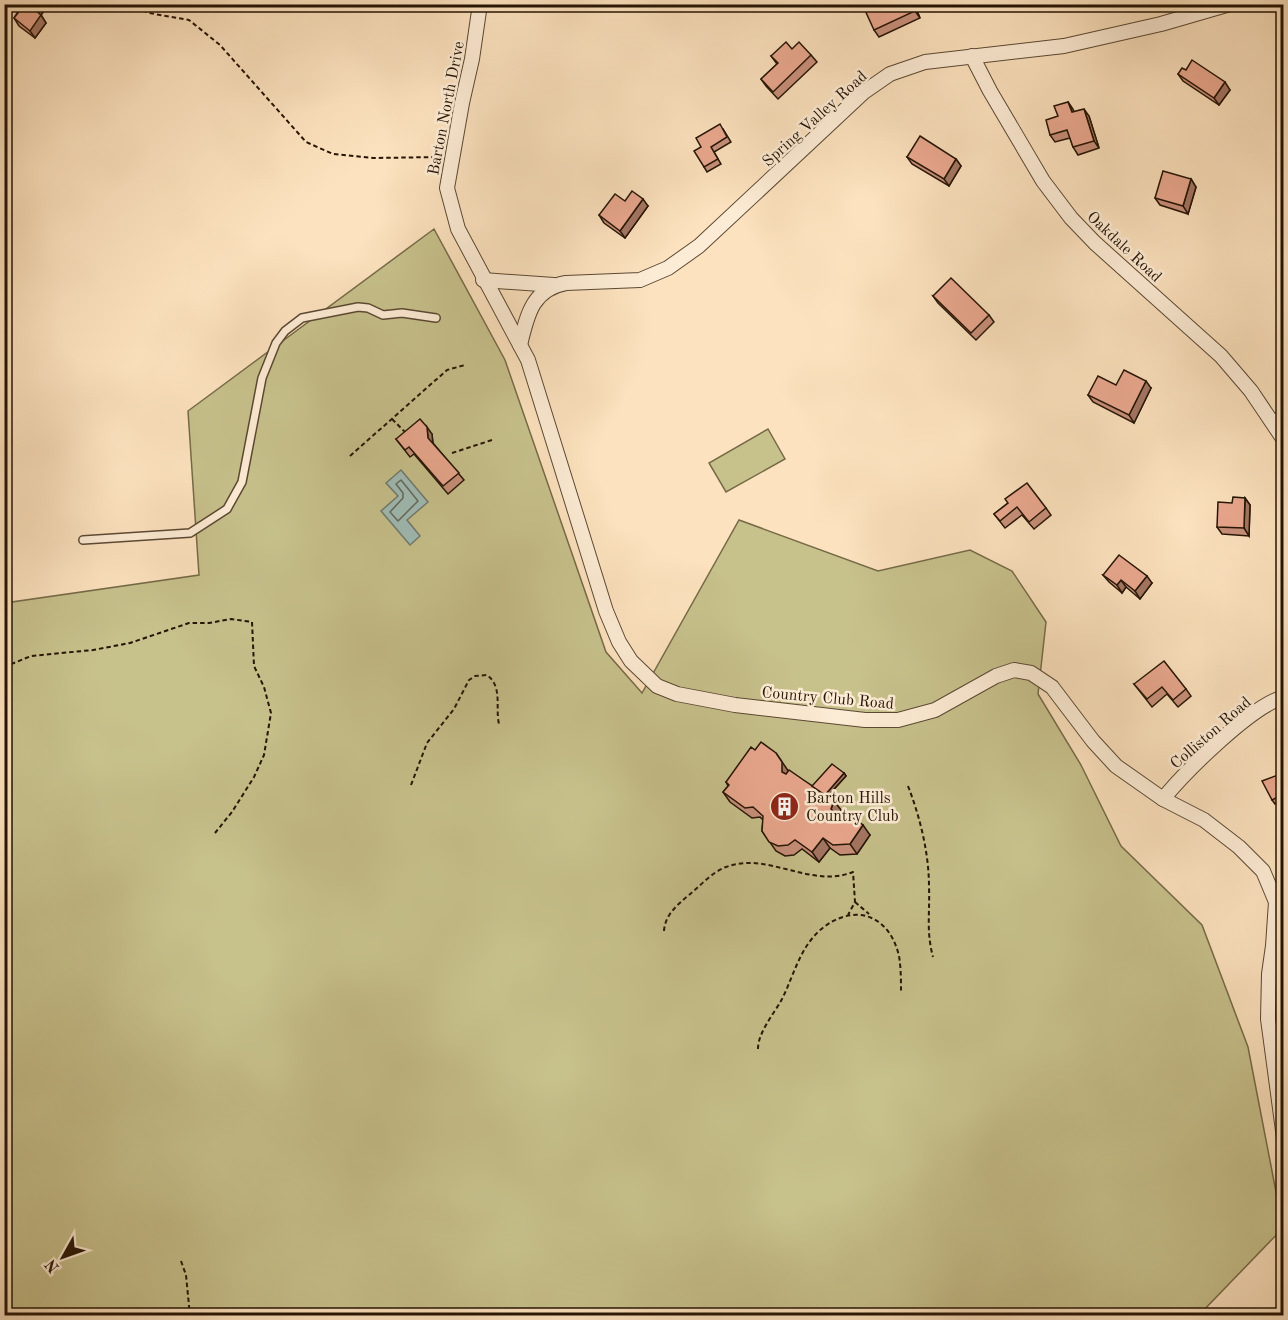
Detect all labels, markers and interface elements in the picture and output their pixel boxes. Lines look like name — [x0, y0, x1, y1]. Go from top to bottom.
street label: Barton North Drive — [426, 40, 468, 177]
street label: Spring Valley Road — [760, 69, 871, 170]
street label: Oakdale Road — [1083, 209, 1164, 286]
street label: Country Club Road — [761, 685, 895, 713]
street label: Colliston Road — [1168, 694, 1255, 773]
building icon: Barton Hills Country Club — [769, 790, 801, 822]
place label: Barton Hills Country Club — [806, 791, 899, 825]
north arrow — [33, 1227, 93, 1287]
text: N — [42, 1255, 63, 1275]

